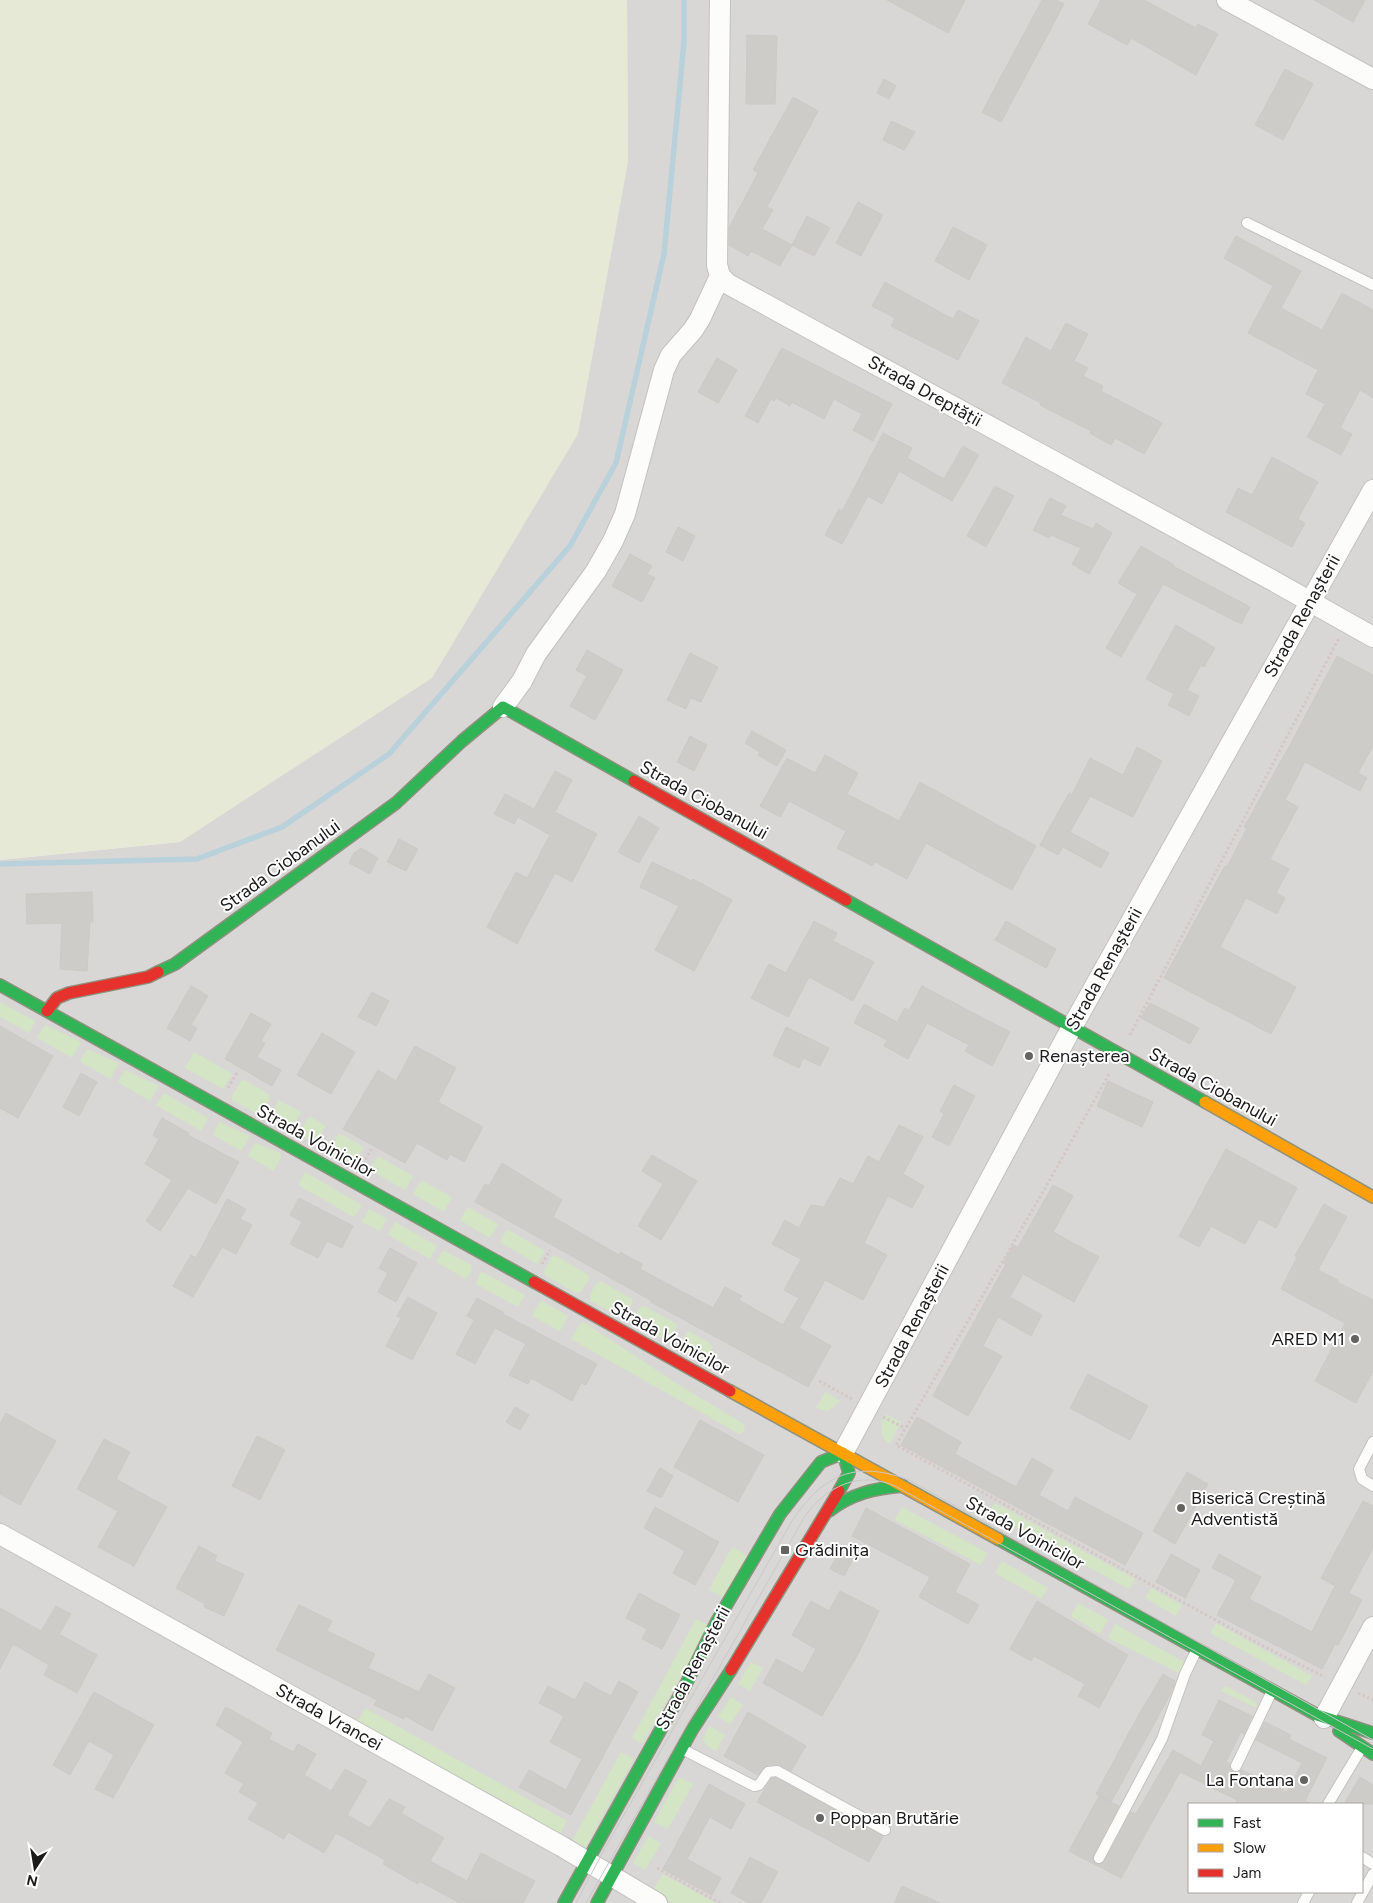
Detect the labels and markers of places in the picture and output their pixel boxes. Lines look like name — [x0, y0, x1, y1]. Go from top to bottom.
place label: Renașterea — [1039, 1045, 1129, 1067]
marker: Renașterea — [1023, 1050, 1035, 1062]
place label: ARED M1 — [1271, 1328, 1345, 1350]
marker: ARED M1 — [1349, 1333, 1361, 1345]
place label: Biserică Creștină Adventistă — [1191, 1487, 1326, 1530]
marker: Biserică Creștină Adventistă — [1175, 1502, 1187, 1514]
place label: Grădinița — [795, 1539, 869, 1561]
marker: Grădinița — [779, 1544, 791, 1556]
place label: La Fontana — [1206, 1769, 1294, 1791]
marker: La Fontana — [1298, 1774, 1310, 1786]
place label: Poppan Brutărie — [830, 1807, 959, 1829]
marker: Poppan Brutărie — [814, 1812, 826, 1824]

